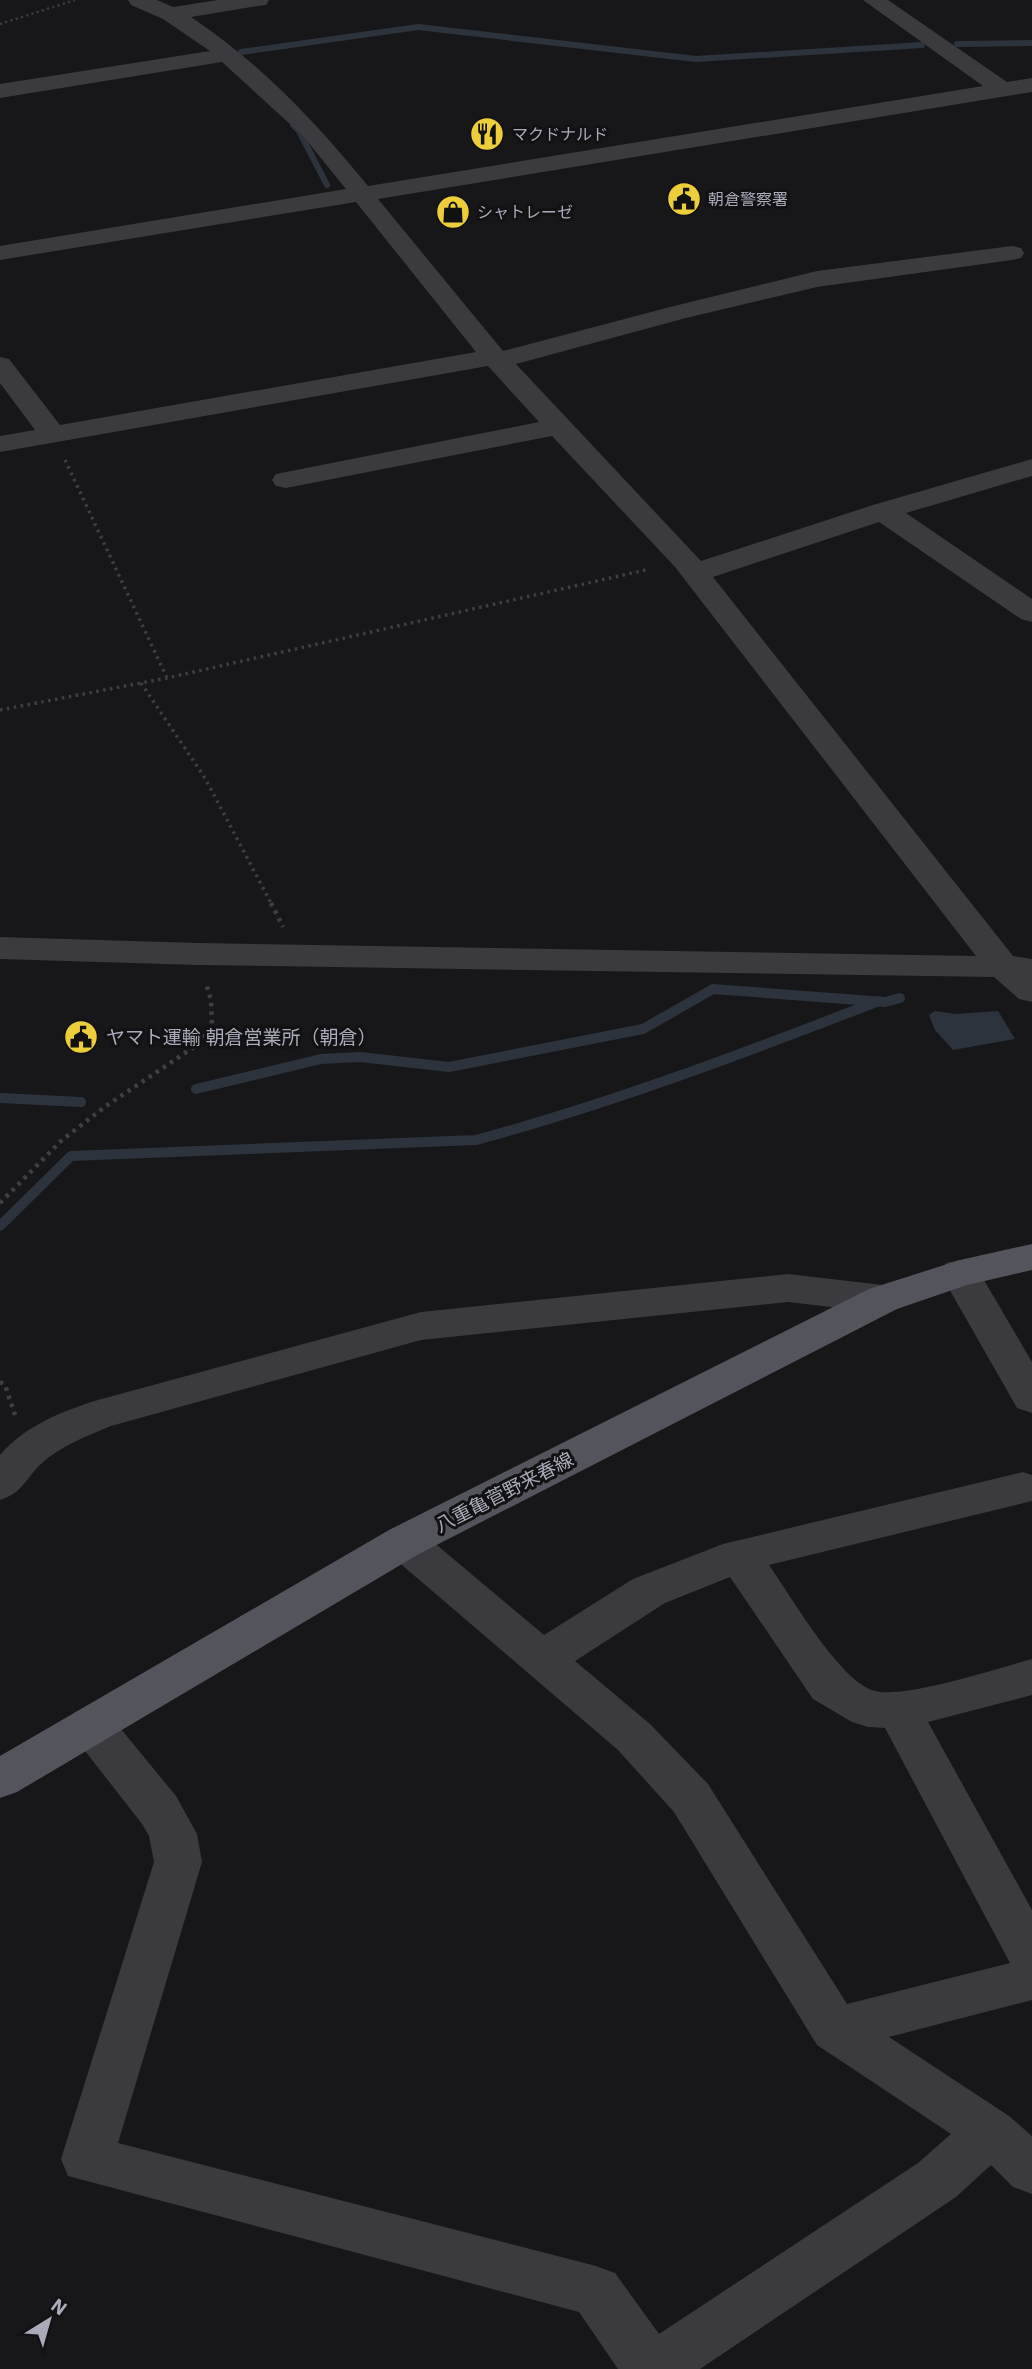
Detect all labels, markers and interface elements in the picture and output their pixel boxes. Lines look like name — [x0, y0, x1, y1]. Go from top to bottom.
restaurant icon: マクドナルド — [468, 115, 506, 153]
place label: マクドナルド — [512, 124, 608, 144]
public building icon: 朝倉警察署 — [665, 180, 703, 218]
place label: 朝倉警察署 — [708, 189, 788, 209]
shop icon: シャトレーゼ — [434, 193, 472, 231]
place label: シャトレーゼ — [477, 202, 573, 222]
public building icon: ヤマト運輸 朝倉営業所（朝倉） — [62, 1018, 100, 1056]
place label: ヤマト運輸 朝倉営業所（朝倉） — [106, 1025, 377, 1049]
street label: 八重亀菅野来春線 — [431, 1447, 577, 1537]
north arrow — [14, 2285, 84, 2355]
text: N — [47, 2293, 72, 2320]

